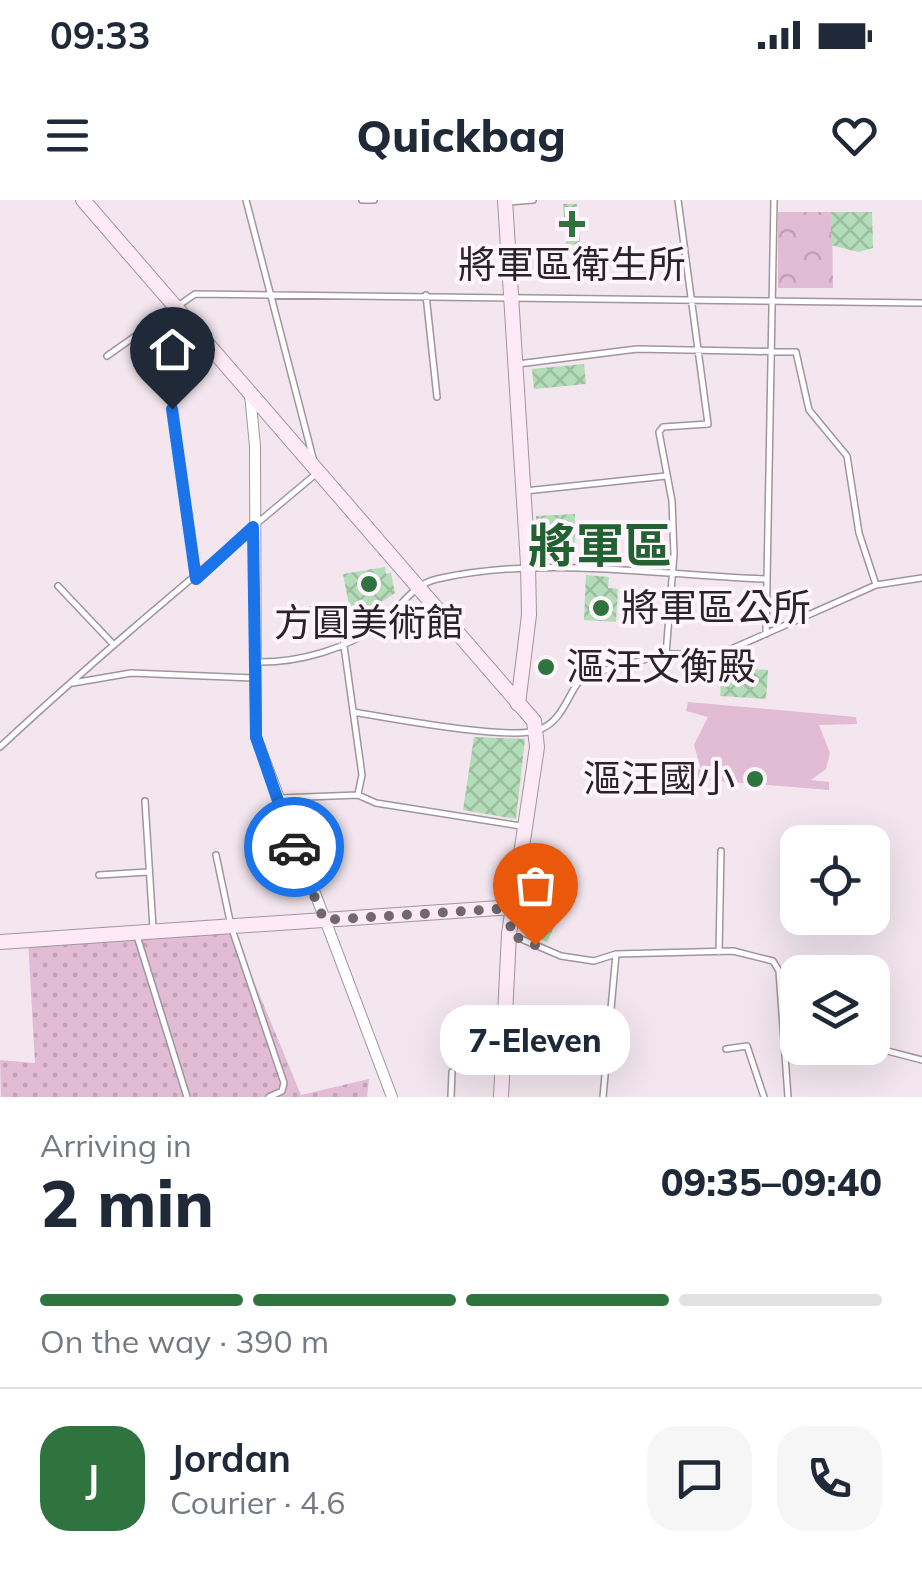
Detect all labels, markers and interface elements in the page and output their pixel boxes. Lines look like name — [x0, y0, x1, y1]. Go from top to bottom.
text: 09:33 — [50, 11, 151, 59]
text: Quickbag — [356, 107, 566, 163]
icon: menu — [40, 108, 95, 163]
icon: heart — [827, 108, 882, 163]
marker: 將軍區衛生所 — [559, 211, 585, 237]
place label: 將軍區衛生所 — [458, 240, 686, 288]
pin — [130, 307, 215, 410]
icon: home — [145, 322, 200, 377]
district label: 將軍區 — [528, 515, 672, 575]
marker: 方圓美術館 — [358, 573, 380, 595]
place label: 將軍區公所 — [621, 583, 811, 631]
marker: 將軍區公所 — [590, 597, 612, 619]
place label: 方圓美術館 — [274, 598, 464, 646]
place label: 漚汪文衡殿 — [566, 642, 756, 690]
marker: 漚汪文衡殿 — [535, 656, 557, 678]
place label: 漚汪國小 — [583, 754, 735, 802]
marker: 漚汪國小 — [744, 768, 766, 790]
courier — [244, 797, 344, 897]
icon: car — [267, 820, 322, 875]
map controls — [780, 825, 890, 1065]
button: locate — [780, 825, 890, 935]
pin — [493, 843, 578, 946]
icon: bag — [508, 858, 563, 913]
button: layers — [780, 955, 890, 1065]
callout: 7-Eleven — [440, 1005, 630, 1075]
text: 7-Eleven — [468, 1020, 602, 1060]
text: Arriving in — [40, 1125, 192, 1165]
text: 09:35–09:40 — [661, 1158, 882, 1206]
text: 2 min — [40, 1162, 214, 1243]
text: On the way · 390 m — [40, 1321, 329, 1361]
button: chat — [647, 1426, 752, 1531]
button: phone — [777, 1426, 882, 1531]
text: Jordan — [170, 1434, 291, 1482]
text: J — [86, 1454, 99, 1502]
text: Courier · 4.6 — [170, 1482, 346, 1522]

